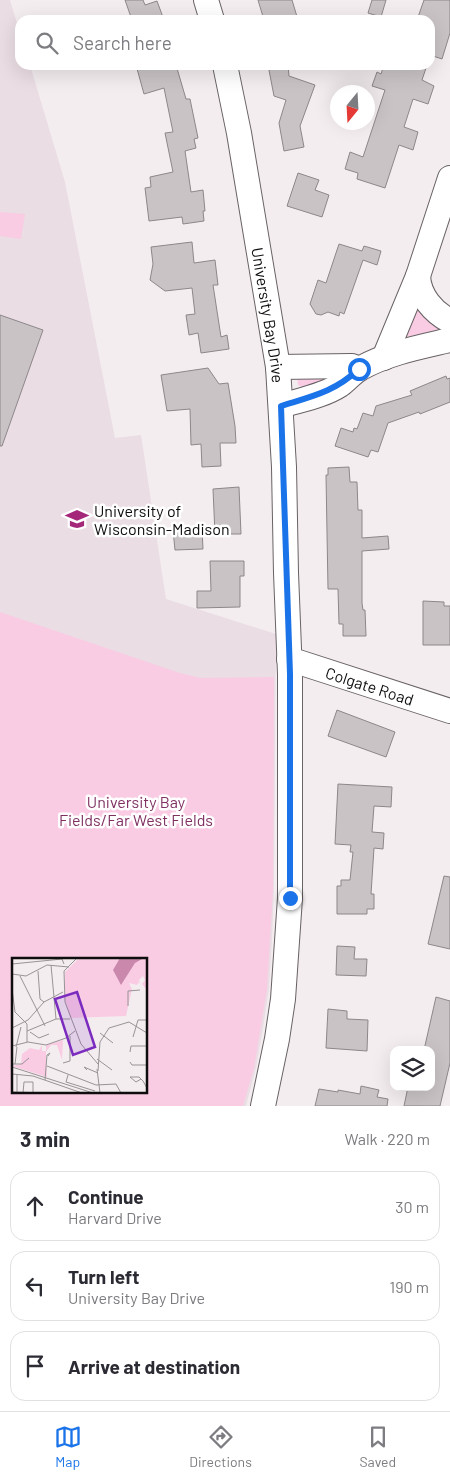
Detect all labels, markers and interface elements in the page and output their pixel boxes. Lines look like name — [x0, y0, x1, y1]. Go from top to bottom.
search box — [15, 15, 435, 70]
icon: search — [33, 29, 61, 57]
text: Search here — [73, 31, 172, 54]
north arrow — [330, 85, 375, 130]
street label: University Bay Drive — [249, 246, 288, 384]
route start — [348, 358, 371, 381]
place label: University of Wisconsin-Madison — [94, 501, 230, 538]
school or university icon: University of Wisconsin-Madison — [64, 506, 90, 532]
street label: Colgate Road — [323, 662, 416, 708]
park label: University Bay Fields/Far West Fields — [59, 792, 213, 829]
route end — [279, 887, 302, 910]
inset map — [12, 958, 148, 1094]
map controls — [390, 1046, 435, 1091]
button: layers — [390, 1046, 435, 1091]
text: 3 min — [20, 1126, 70, 1151]
text: Walk · 220 m — [344, 1129, 430, 1148]
text: Continue — [68, 1185, 144, 1208]
icon: ahead — [21, 1192, 49, 1220]
text: 30 m — [395, 1197, 429, 1216]
text: Harvard Drive — [68, 1208, 162, 1227]
text: Turn left — [68, 1265, 139, 1288]
icon: left — [21, 1272, 49, 1300]
text: 190 m — [390, 1277, 429, 1296]
text: University Bay Drive — [68, 1288, 205, 1307]
icon: arrive — [21, 1352, 49, 1380]
text: Arrive at destination — [68, 1355, 240, 1378]
tab: Map — [54, 1423, 82, 1470]
tab: Directions — [189, 1423, 252, 1470]
tab: Saved — [359, 1423, 396, 1470]

